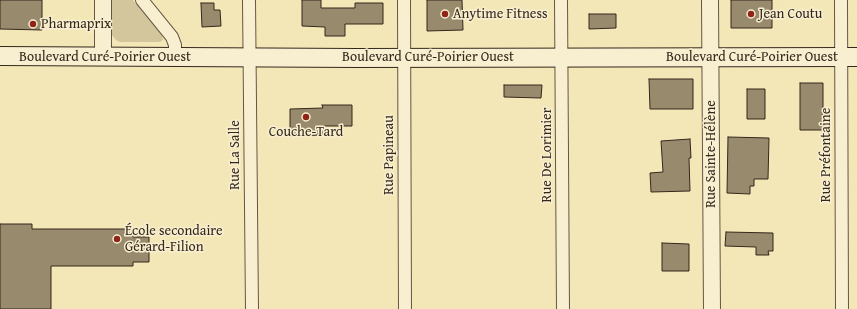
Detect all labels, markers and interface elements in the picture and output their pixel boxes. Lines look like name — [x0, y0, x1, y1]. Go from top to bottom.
place label: Anytime Fitness — [453, 6, 548, 22]
place label: Jean Coutu — [759, 6, 822, 22]
marker: Anytime Fitness — [440, 9, 450, 19]
marker: Jean Coutu — [746, 9, 756, 19]
place label: Pharmaprix — [41, 16, 111, 32]
marker: Pharmaprix — [28, 19, 38, 29]
street label: Boulevard Curé-Poirier Ouest — [19, 49, 191, 65]
street label: Boulevard Curé-Poirier Ouest — [342, 49, 514, 65]
street label: Boulevard Curé-Poirier Ouest — [666, 49, 838, 65]
street label: Rue Sainte-Hélène — [703, 100, 719, 208]
street label: Rue De Lorimier — [539, 108, 555, 202]
street label: Rue Préfontaine — [818, 108, 834, 202]
marker: Couche-Tard — [301, 112, 311, 122]
street label: Rue Papineau — [381, 115, 397, 195]
street label: Rue La Salle — [227, 120, 243, 190]
place label: Couche-Tard — [269, 124, 343, 140]
place label: École secondaire Gérard-Filion — [125, 223, 223, 256]
marker: École secondaire Gérard-Filion — [112, 234, 122, 244]

